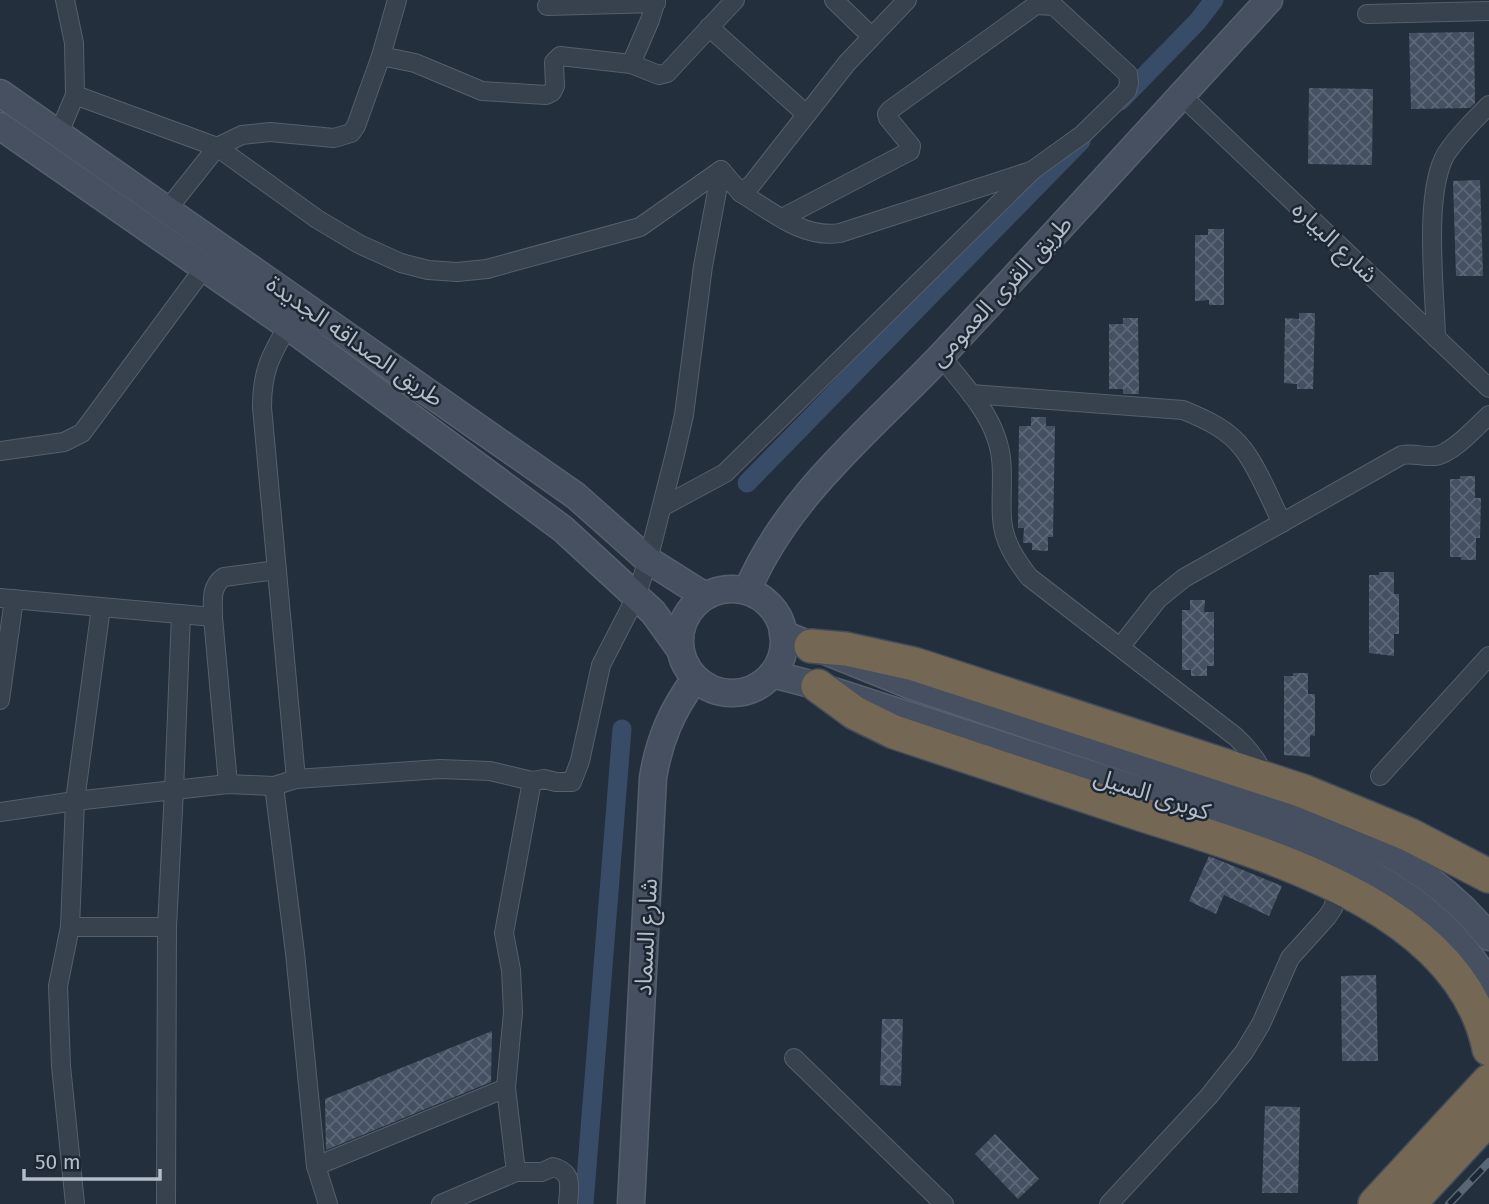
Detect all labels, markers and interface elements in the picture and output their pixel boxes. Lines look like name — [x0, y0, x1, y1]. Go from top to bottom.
street label: شارع البياره — [1284, 195, 1384, 291]
street label: طريق القرى العمومى — [924, 210, 1079, 373]
street label: طريق الصداقه الجديدة — [261, 269, 449, 413]
street label: كوبرى السيل — [1090, 762, 1215, 826]
street label: شارع السماد — [629, 877, 666, 997]
scale bar — [24, 1138, 161, 1182]
text: 50 m — [35, 1149, 81, 1175]

